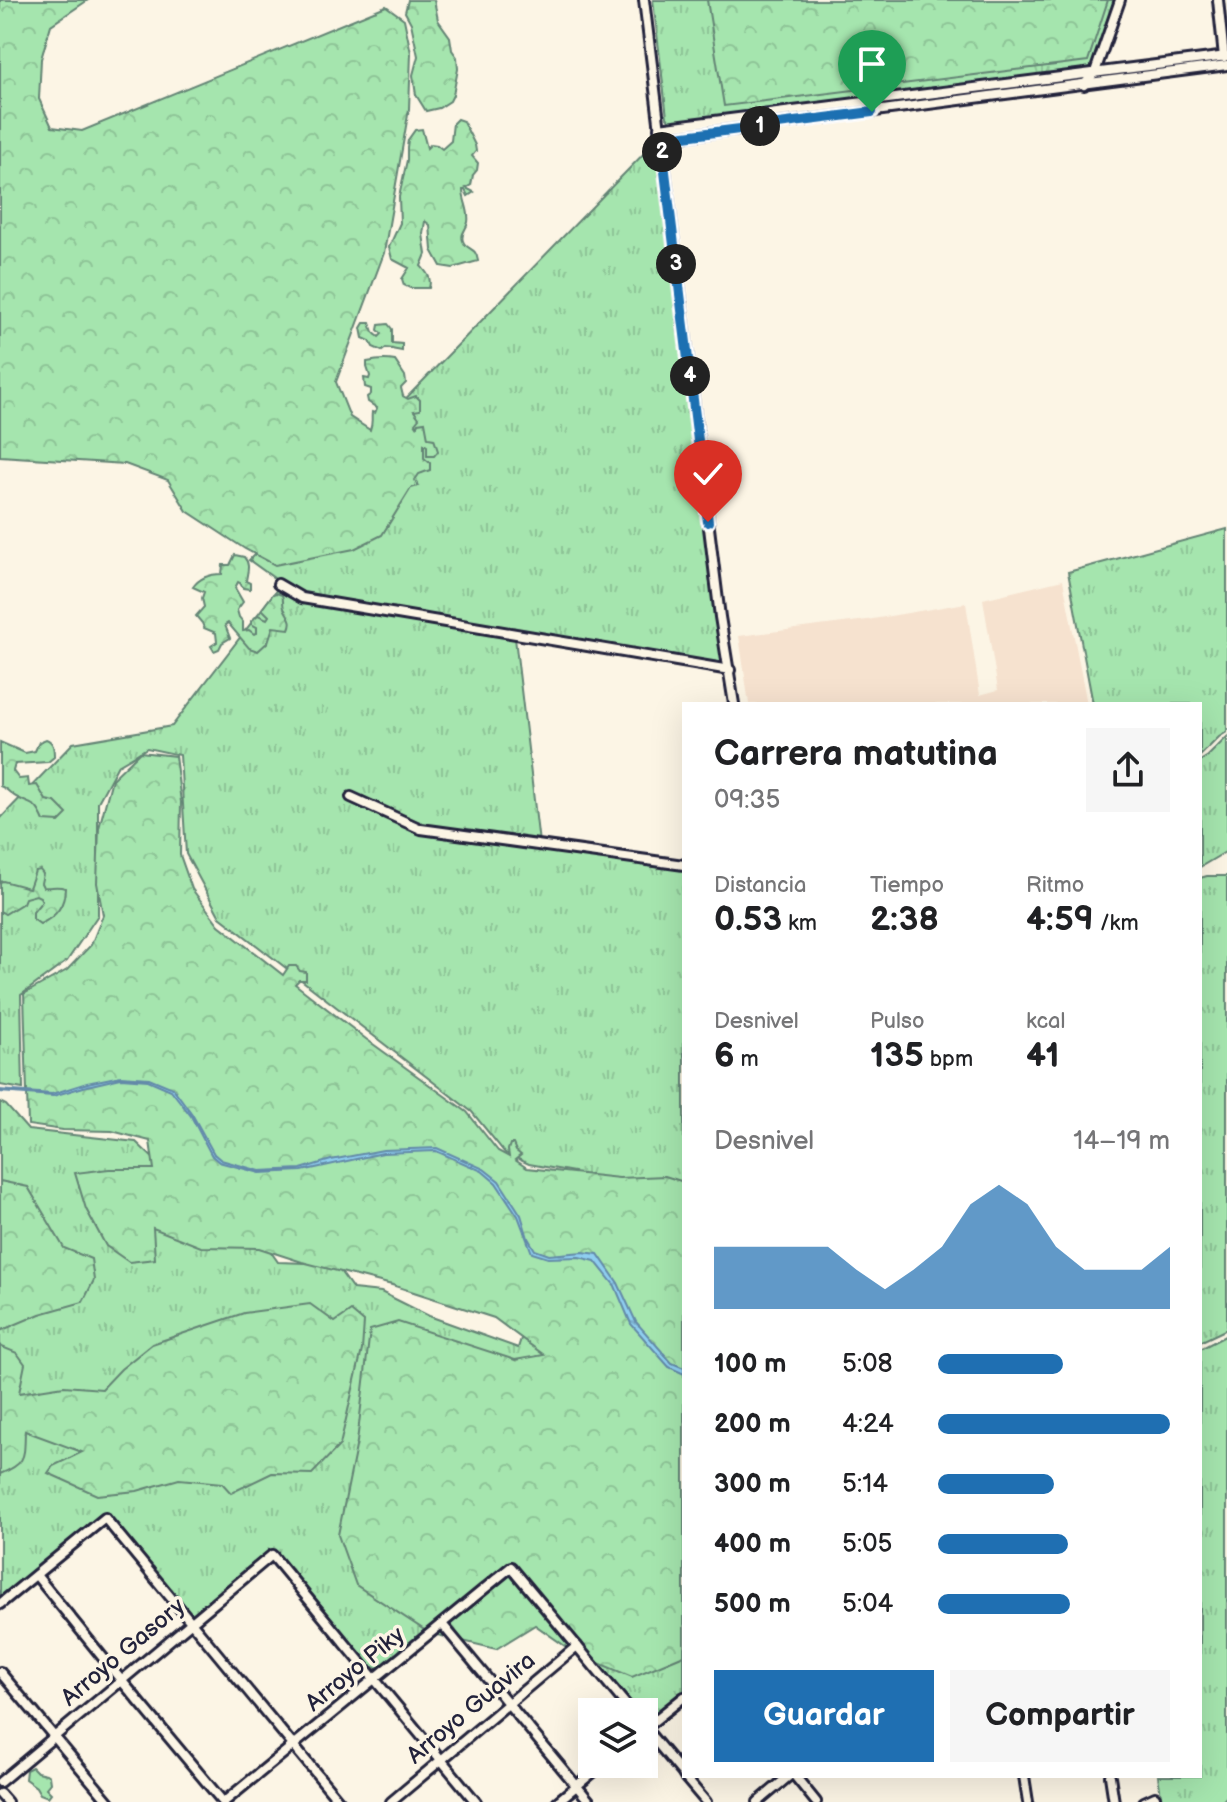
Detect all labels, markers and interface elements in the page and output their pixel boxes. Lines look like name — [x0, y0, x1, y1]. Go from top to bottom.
pin — [838, 30, 906, 112]
icon: arrive — [850, 42, 894, 86]
pin: 1 — [740, 106, 780, 146]
text: 1 — [755, 112, 765, 139]
pin: 2 — [642, 132, 682, 172]
text: 2 — [655, 138, 669, 165]
pin: 3 — [656, 244, 696, 284]
text: 3 — [670, 250, 682, 277]
pin: 4 — [670, 356, 710, 396]
text: 4 — [684, 362, 696, 389]
pin — [674, 440, 742, 522]
icon: check — [686, 452, 730, 496]
button: share — [1086, 728, 1170, 812]
text: Carrera matutina — [714, 733, 998, 776]
text: 09:35 — [714, 785, 780, 816]
text: Distancia — [714, 872, 806, 899]
text: Tiempo — [870, 872, 944, 899]
text: Ritmo — [1026, 872, 1084, 899]
text: 0.53 — [714, 899, 782, 940]
text: 2:38 — [870, 899, 939, 940]
text: 4:59 — [1026, 899, 1094, 940]
text: km — [782, 910, 817, 937]
text: /km — [1094, 910, 1139, 937]
text: Desnivel — [714, 1008, 799, 1035]
text: Pulso — [870, 1008, 924, 1035]
text: kcal — [1026, 1008, 1065, 1035]
text: 6 — [714, 1035, 735, 1076]
text: 135 — [870, 1035, 924, 1076]
text: 41 — [1026, 1035, 1060, 1076]
text: m — [735, 1046, 759, 1073]
text: bpm — [924, 1046, 973, 1073]
text: Desnivel — [714, 1126, 814, 1157]
text: 14–19 m — [1073, 1126, 1170, 1157]
text: 100 m — [714, 1349, 787, 1380]
text: 5:08 — [842, 1349, 893, 1380]
text: 200 m — [714, 1409, 791, 1440]
text: 4:24 — [842, 1409, 894, 1440]
text: 300 m — [714, 1469, 791, 1500]
text: 5:14 — [842, 1469, 888, 1500]
text: 400 m — [714, 1529, 791, 1560]
text: 5:05 — [842, 1529, 892, 1560]
text: 500 m — [714, 1589, 791, 1620]
text: 5:04 — [842, 1589, 893, 1620]
street label: Arroyo Gasory — [55, 1592, 191, 1712]
street label: Arroyo Piky — [300, 1620, 410, 1718]
street label: Arroyo Guavira — [401, 1646, 541, 1770]
button: Guardar — [714, 1670, 934, 1762]
button: Compartir — [950, 1670, 1170, 1762]
map controls — [578, 1698, 658, 1778]
button: layers — [578, 1698, 658, 1778]

